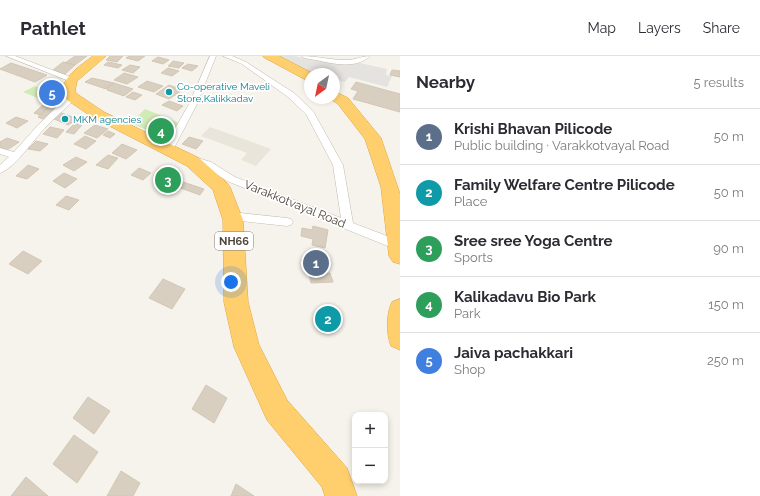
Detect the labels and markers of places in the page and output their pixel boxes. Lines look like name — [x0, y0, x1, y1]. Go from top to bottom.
pin: 5 — [39, 78, 65, 108]
place label: Co-operative Maveli Store,Kalikkadav — [177, 81, 270, 104]
marker: Co-operative Maveli Store,Kalikkadav — [164, 87, 174, 97]
marker: MKM agencies — [60, 114, 70, 124]
place label: MKM agencies — [73, 114, 141, 125]
pin: 4 — [148, 116, 174, 146]
pin: 3 — [155, 165, 181, 195]
pin: 1 — [303, 248, 329, 278]
pin: 2 — [315, 304, 341, 334]

